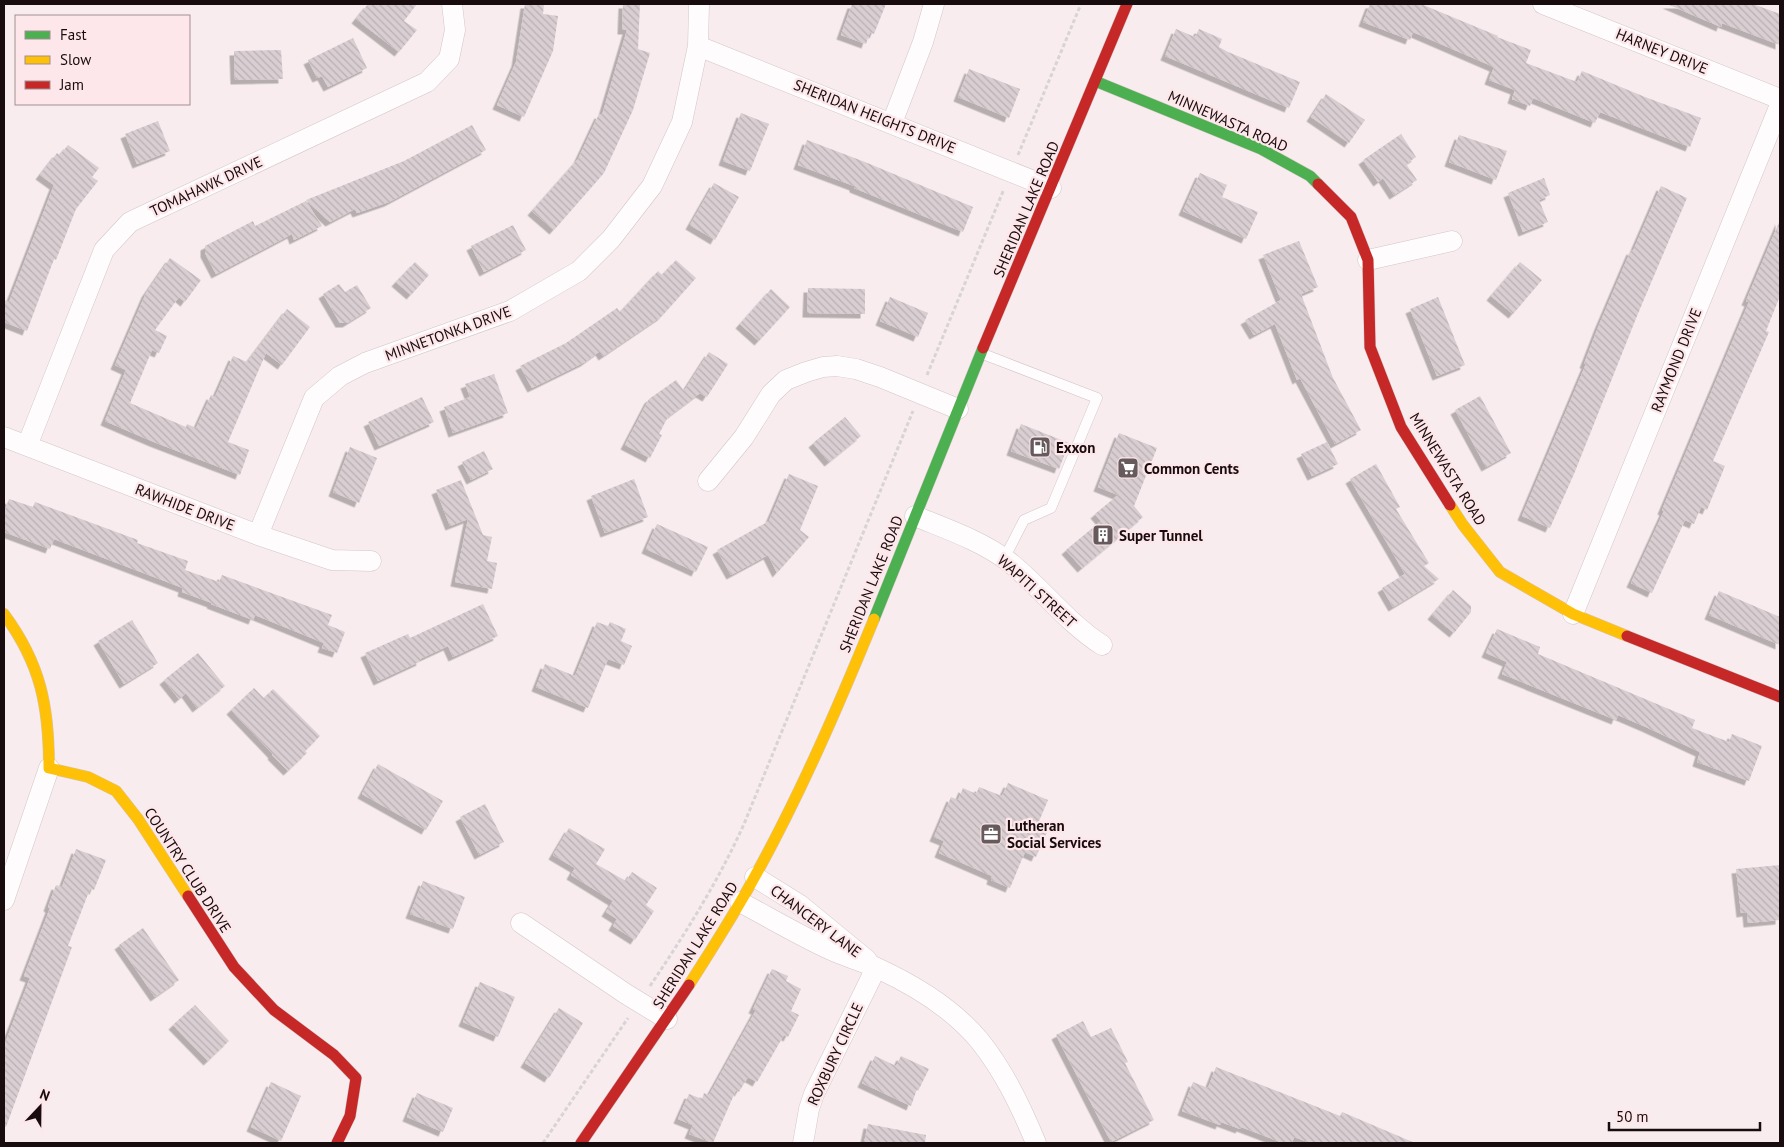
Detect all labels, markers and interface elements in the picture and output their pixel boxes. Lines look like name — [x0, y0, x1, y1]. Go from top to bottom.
legend — [15, 15, 190, 105]
street label: HARNEY DRIVE — [1613, 24, 1711, 78]
text: Fast — [60, 25, 87, 44]
text: Slow — [60, 50, 91, 69]
text: Jam — [59, 75, 84, 94]
street label: SHERIDAN HEIGHTS DRIVE — [791, 75, 959, 157]
street label: MINNEWASTA ROAD — [1165, 86, 1291, 156]
street label: SHERIDAN LAKE ROAD — [989, 138, 1063, 280]
street label: TOMAHAWK DRIVE — [147, 152, 265, 220]
street label: MINNETONKA DRIVE — [382, 301, 514, 365]
street label: RAYMOND DRIVE — [1647, 305, 1705, 415]
street label: MINNEWASTA ROAD — [1406, 409, 1490, 529]
fuel station icon: Exxon — [1028, 435, 1052, 459]
place label: Exxon — [1056, 438, 1095, 457]
supermarket icon: Common Cents — [1116, 456, 1140, 480]
place label: Common Cents — [1144, 459, 1239, 478]
street label: RAWHIDE DRIVE — [132, 479, 238, 535]
street label: SHERIDAN LAKE ROAD — [835, 513, 907, 655]
building icon: Super Tunnel — [1091, 523, 1115, 547]
place label: Super Tunnel — [1119, 526, 1203, 545]
street label: WAPITI STREET — [994, 551, 1081, 632]
street label: COUNTRY CLUB DRIVE — [140, 804, 236, 936]
place label: Lutheran Social Services — [1007, 816, 1101, 852]
office icon: Lutheran Social Services — [979, 822, 1003, 846]
street label: SHERIDAN LAKE ROAD — [648, 878, 742, 1012]
street label: CHANCERY LANE — [767, 881, 865, 961]
street label: ROXBURY CIRCLE — [803, 1000, 867, 1108]
north arrow — [15, 1082, 65, 1132]
text: N — [37, 1085, 53, 1105]
scale bar — [1609, 1100, 1760, 1132]
text: 50 m — [1616, 1107, 1649, 1126]

